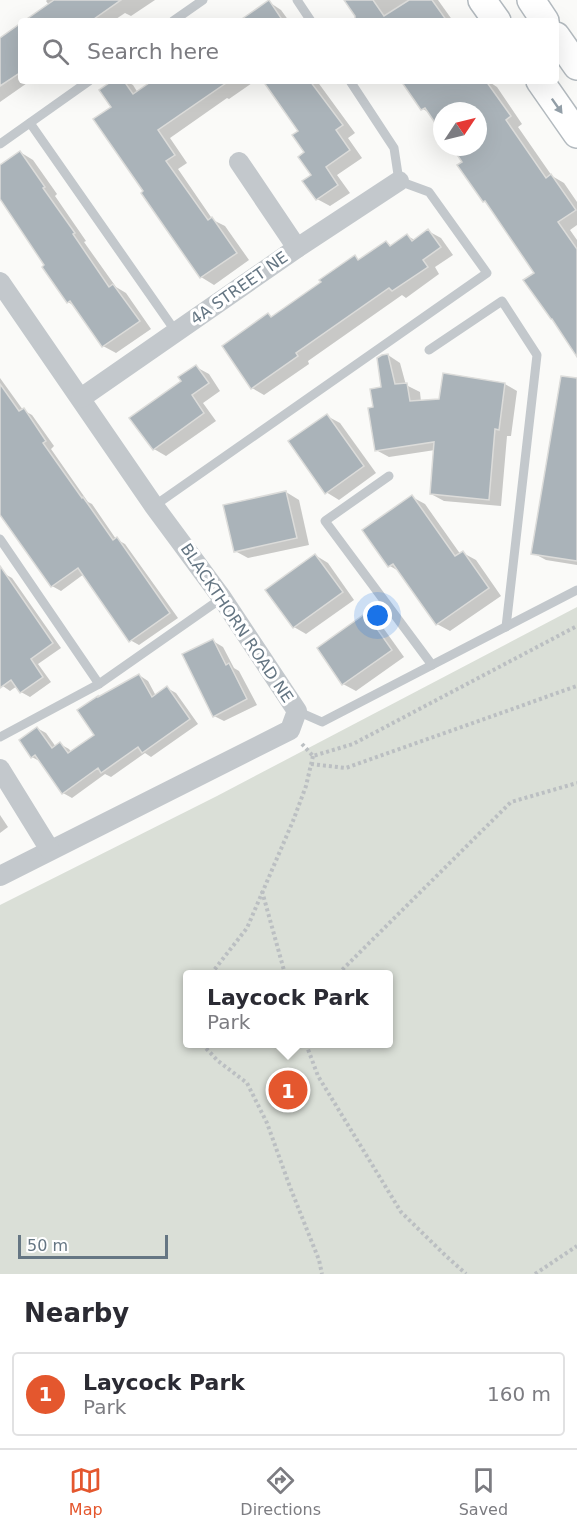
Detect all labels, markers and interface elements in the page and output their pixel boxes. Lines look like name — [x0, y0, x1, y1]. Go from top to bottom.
search box — [18, 18, 559, 84]
icon: search — [39, 35, 72, 68]
text: Search here — [87, 39, 219, 64]
one-way arrow — [551, 97, 563, 113]
north arrow — [433, 102, 487, 156]
street label: 4A STREET NE — [187, 247, 291, 329]
street label: BLACKTHORN ROAD NE — [177, 540, 297, 706]
your location — [363, 601, 392, 630]
popup — [183, 970, 393, 1048]
text: Laycock Park — [207, 985, 369, 1010]
text: Park — [207, 1010, 250, 1034]
pin: 1 — [268, 1068, 308, 1112]
scale bar — [18, 1232, 168, 1260]
text: 50 m — [27, 1236, 68, 1255]
text: Nearby — [24, 1298, 129, 1328]
text: Laycock Park — [83, 1370, 245, 1395]
text: 1 — [39, 1382, 52, 1406]
text: 160 m — [487, 1382, 551, 1406]
text: Park — [83, 1395, 126, 1419]
tab: Map — [69, 1464, 103, 1519]
tab: Directions — [240, 1464, 321, 1519]
tab: Saved — [459, 1464, 508, 1519]

